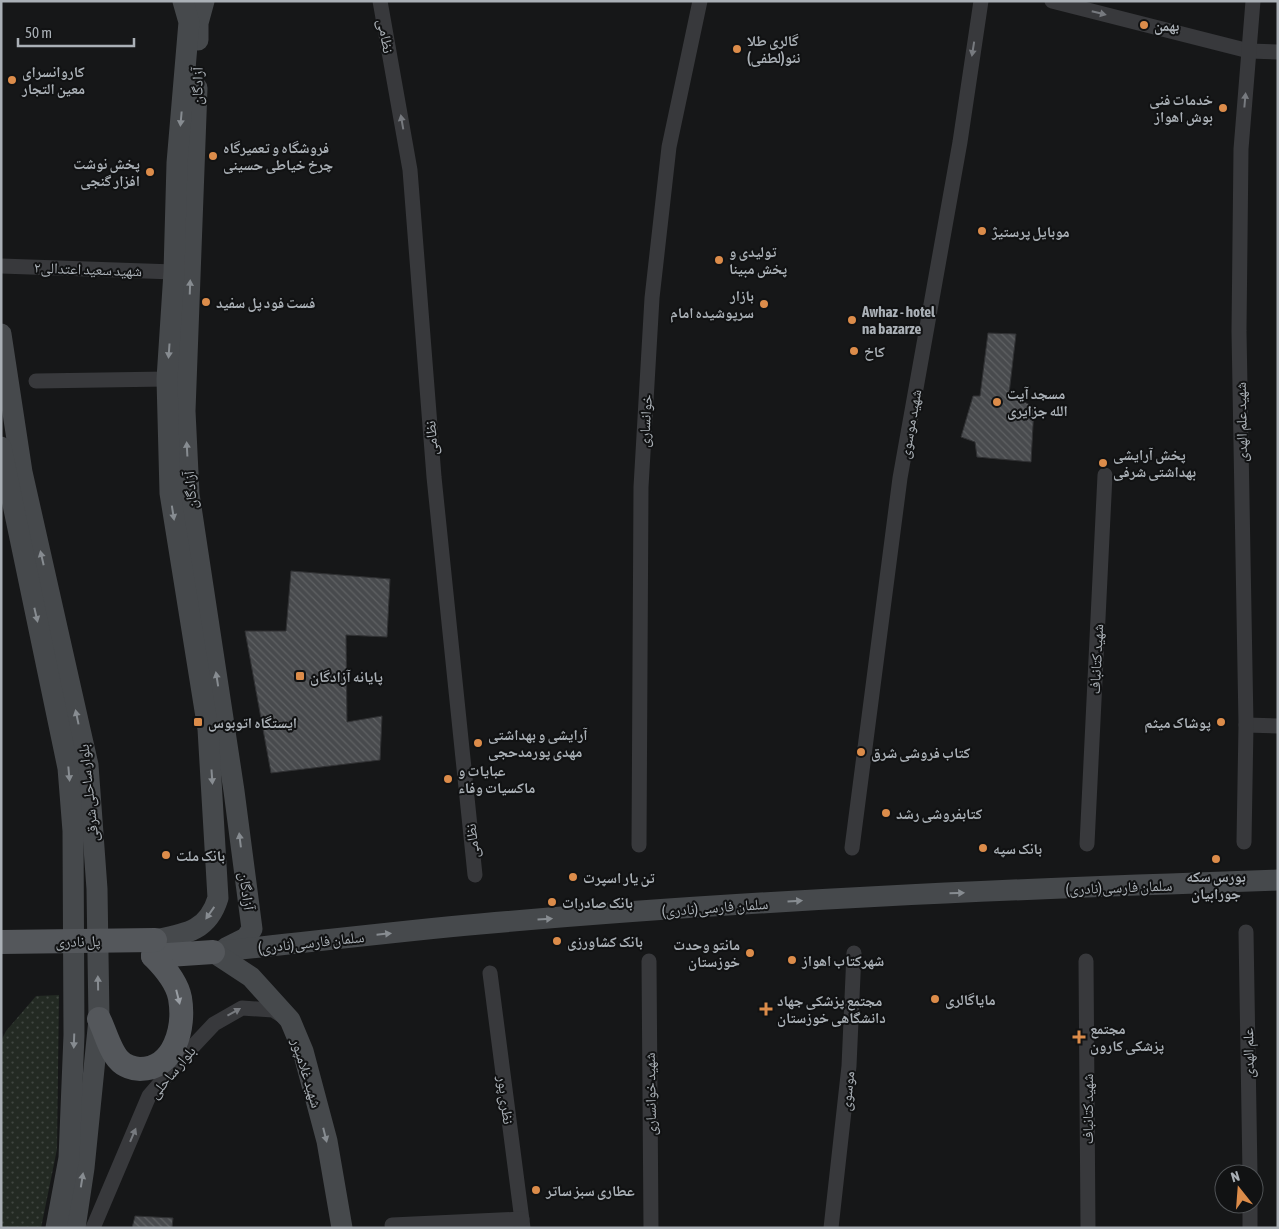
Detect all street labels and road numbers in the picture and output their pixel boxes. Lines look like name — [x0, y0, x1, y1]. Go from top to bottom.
street label: نظامی — [373, 18, 397, 55]
street label: آزادگان — [188, 66, 208, 105]
street label: شهید سعید اعتدالی۲ — [34, 259, 143, 281]
street label: شهید علم الهدی — [1232, 382, 1252, 462]
street label: شهید موسوی — [896, 388, 926, 460]
street label: خوانساری — [635, 394, 657, 448]
street label: نظامی — [421, 420, 443, 456]
street label: آزادگان — [180, 469, 202, 510]
street label: شهید کتانباف — [1086, 623, 1107, 695]
street label: بلوار ساحلی شرقی — [74, 743, 104, 843]
street label: نظامی — [462, 823, 484, 859]
street label: آزادگان — [234, 871, 258, 912]
street label: سلمان فارسی(نادری) — [1065, 877, 1173, 899]
street label: سلمان فارسی(نادری) — [661, 895, 769, 921]
street label: سلمان فارسی(نادری) — [257, 928, 365, 958]
street label: پل نادری — [55, 932, 101, 952]
street label: علم الهدی — [1239, 1027, 1259, 1078]
street label: شهید غلامپور — [287, 1035, 326, 1110]
street label: بلوار ساحلی — [145, 1042, 200, 1103]
street label: شهید خوانساری — [641, 1052, 661, 1136]
street label: موسوی — [836, 1070, 860, 1112]
street label: نظری پور — [492, 1074, 517, 1126]
street label: شهید کتانباف — [1079, 1074, 1097, 1144]

